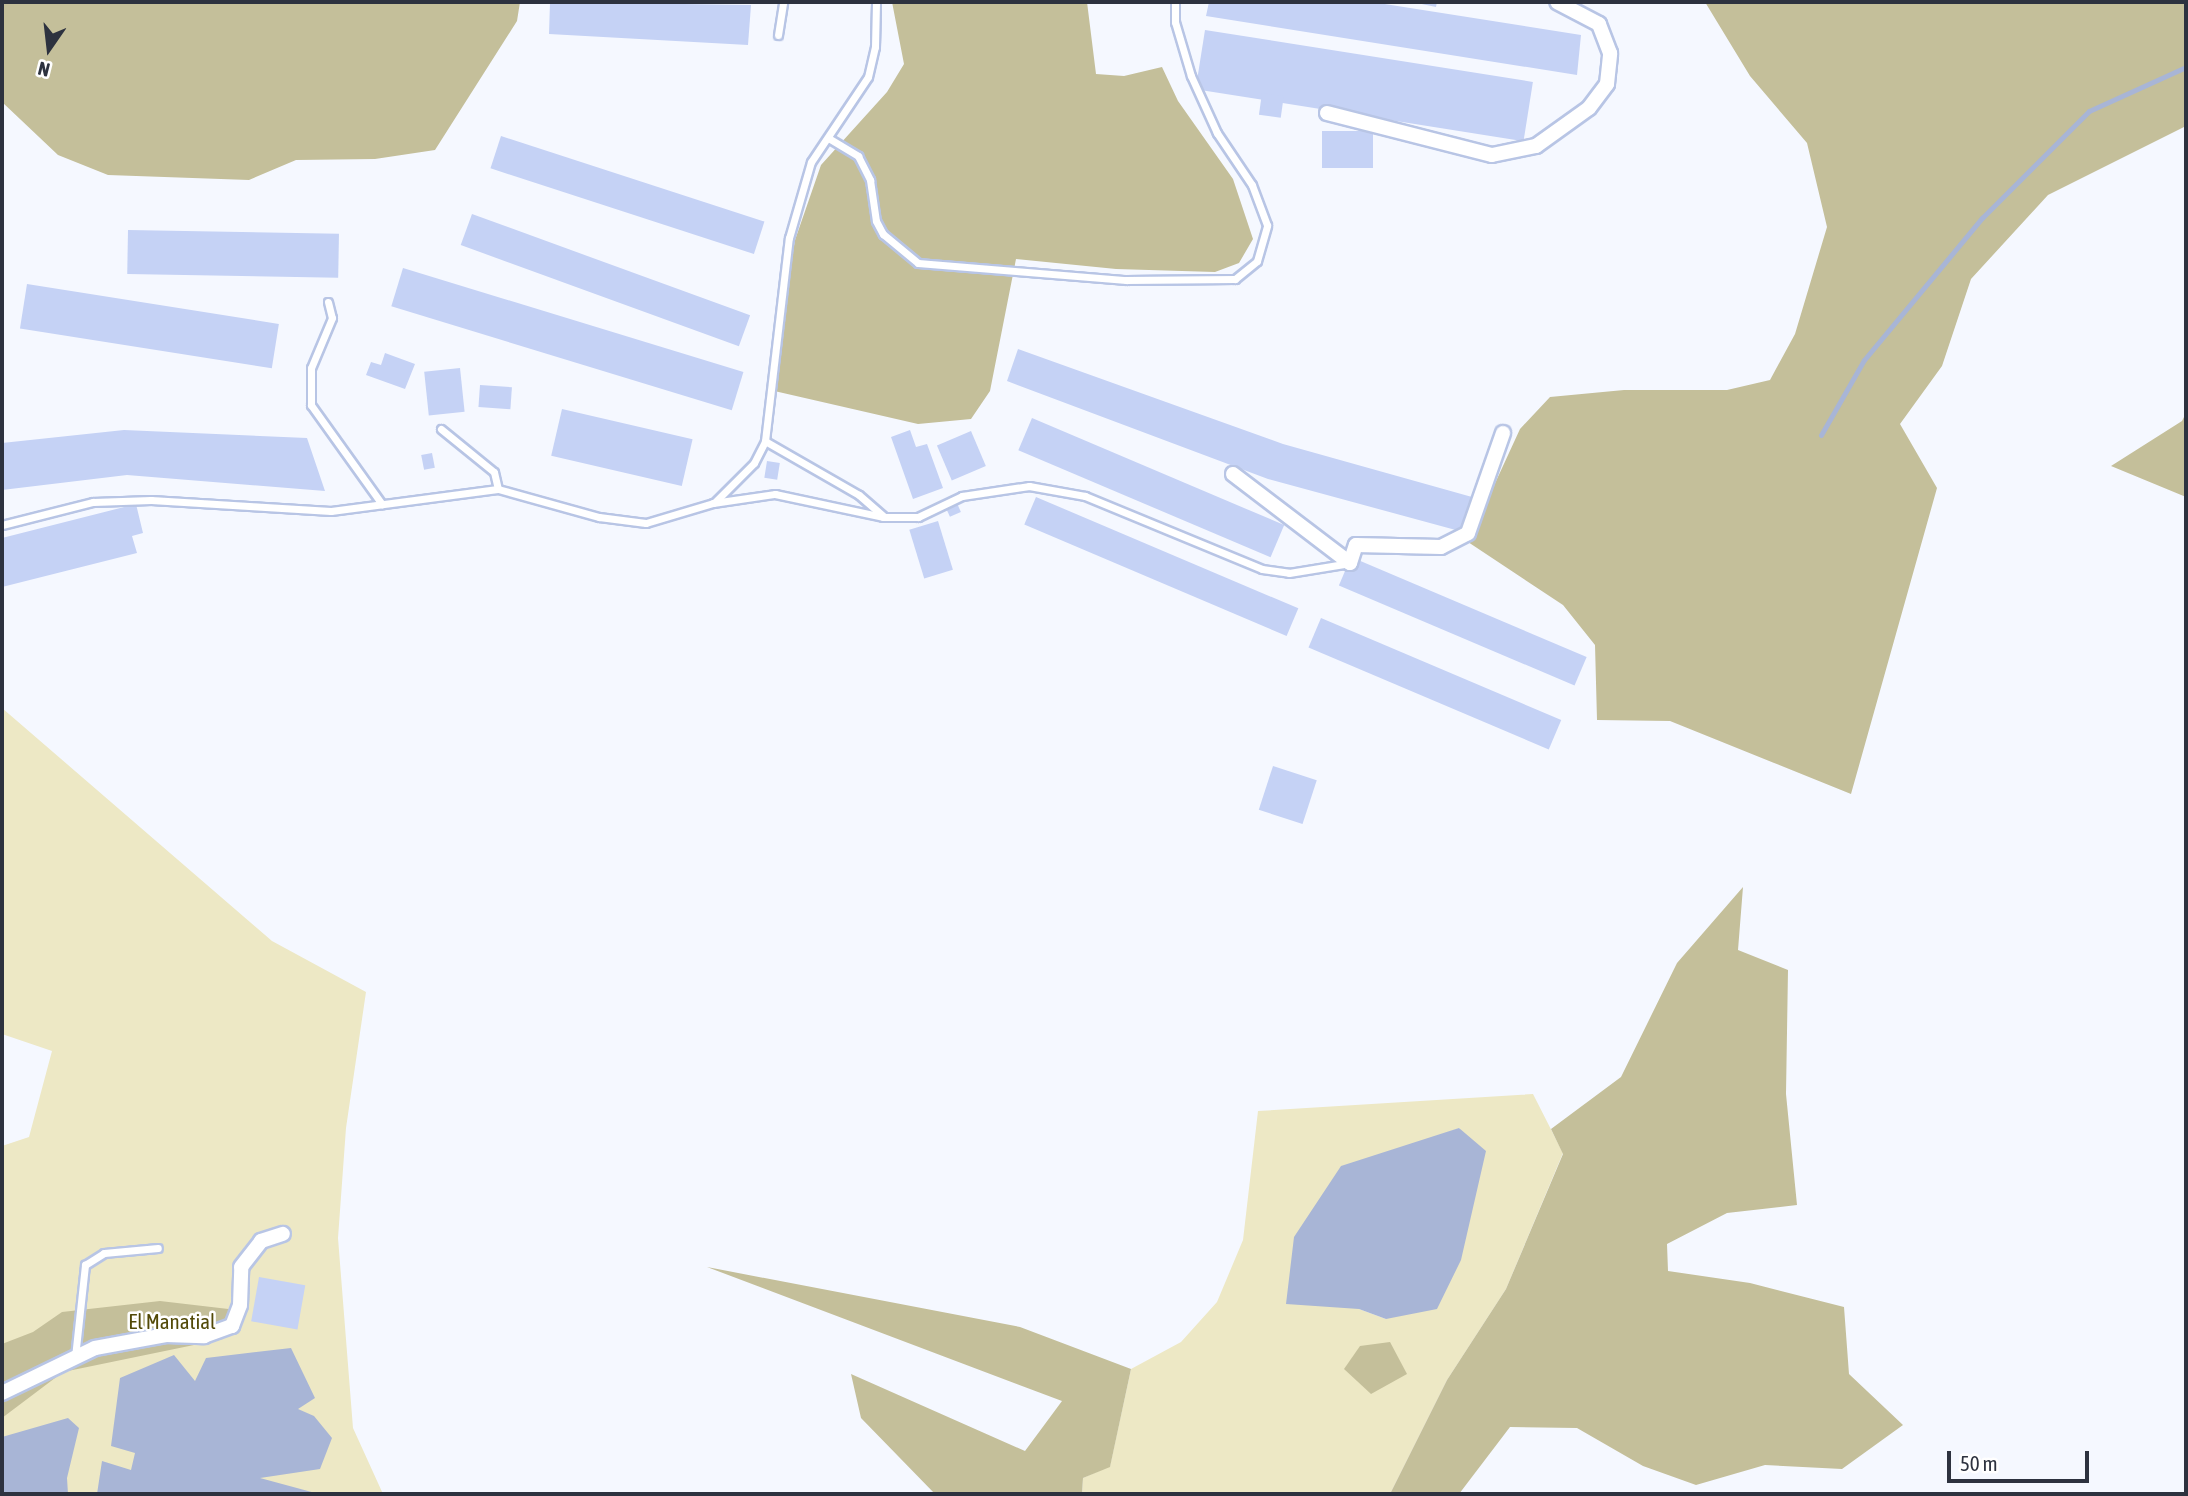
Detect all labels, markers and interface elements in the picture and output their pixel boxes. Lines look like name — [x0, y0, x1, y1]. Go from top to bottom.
north arrow — [14, 14, 84, 84]
text: N — [36, 57, 52, 81]
park label: El Manatial — [128, 1308, 216, 1334]
scale bar — [1950, 1436, 2092, 1480]
text: 50 m — [1960, 1451, 1998, 1475]

